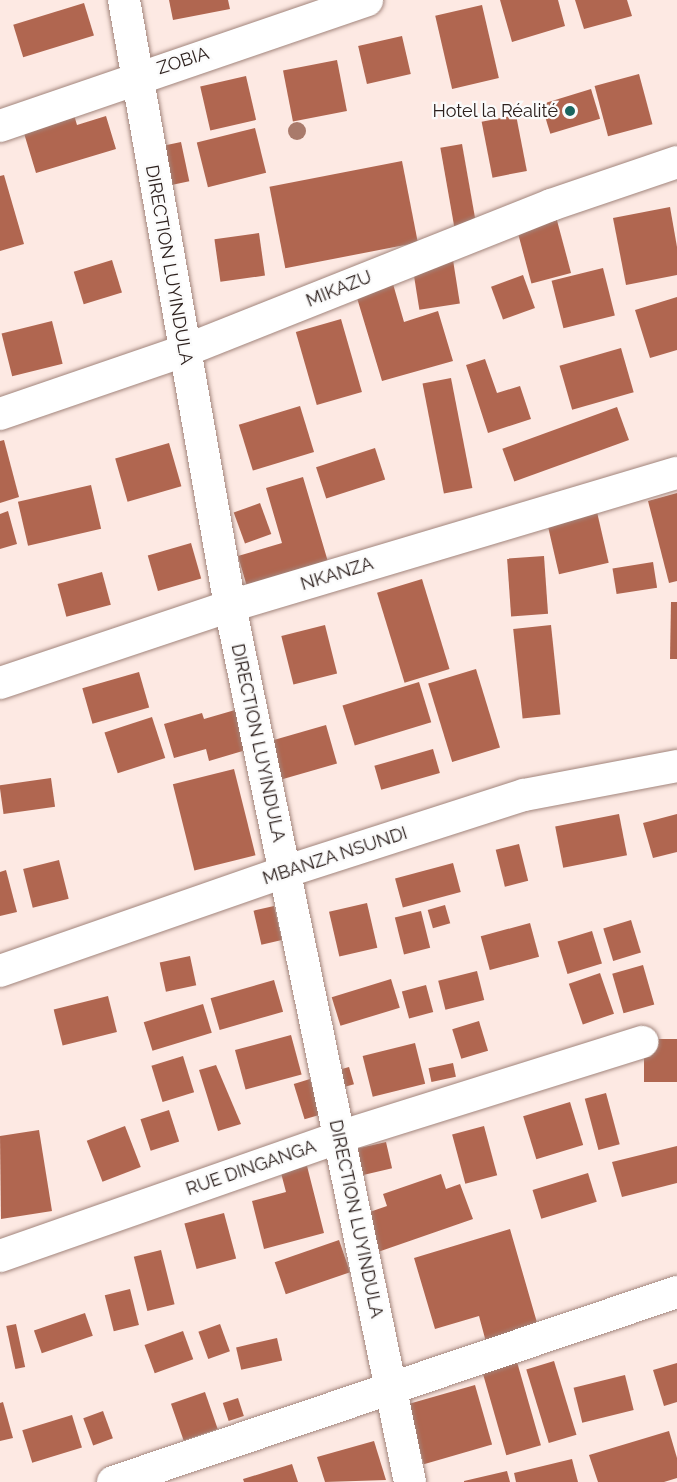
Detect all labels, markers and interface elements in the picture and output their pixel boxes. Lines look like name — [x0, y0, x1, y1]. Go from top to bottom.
street label: ZOBIA — [154, 43, 212, 79]
place label: Hotel la Réalité — [432, 100, 558, 122]
marker: Hotel la Réalité — [563, 104, 577, 118]
street label: DIRECTION LUYINDULA — [141, 164, 197, 366]
street label: MIKAZU — [303, 266, 375, 312]
street label: NKANZA — [298, 553, 376, 595]
street label: DIRECTION LUYINDULA — [226, 642, 290, 844]
street label: MBANZA NSUNDI — [260, 822, 410, 890]
street label: DIRECTION LUYINDULA — [324, 1118, 388, 1320]
street label: RUE DINGANGA — [183, 1136, 319, 1200]

